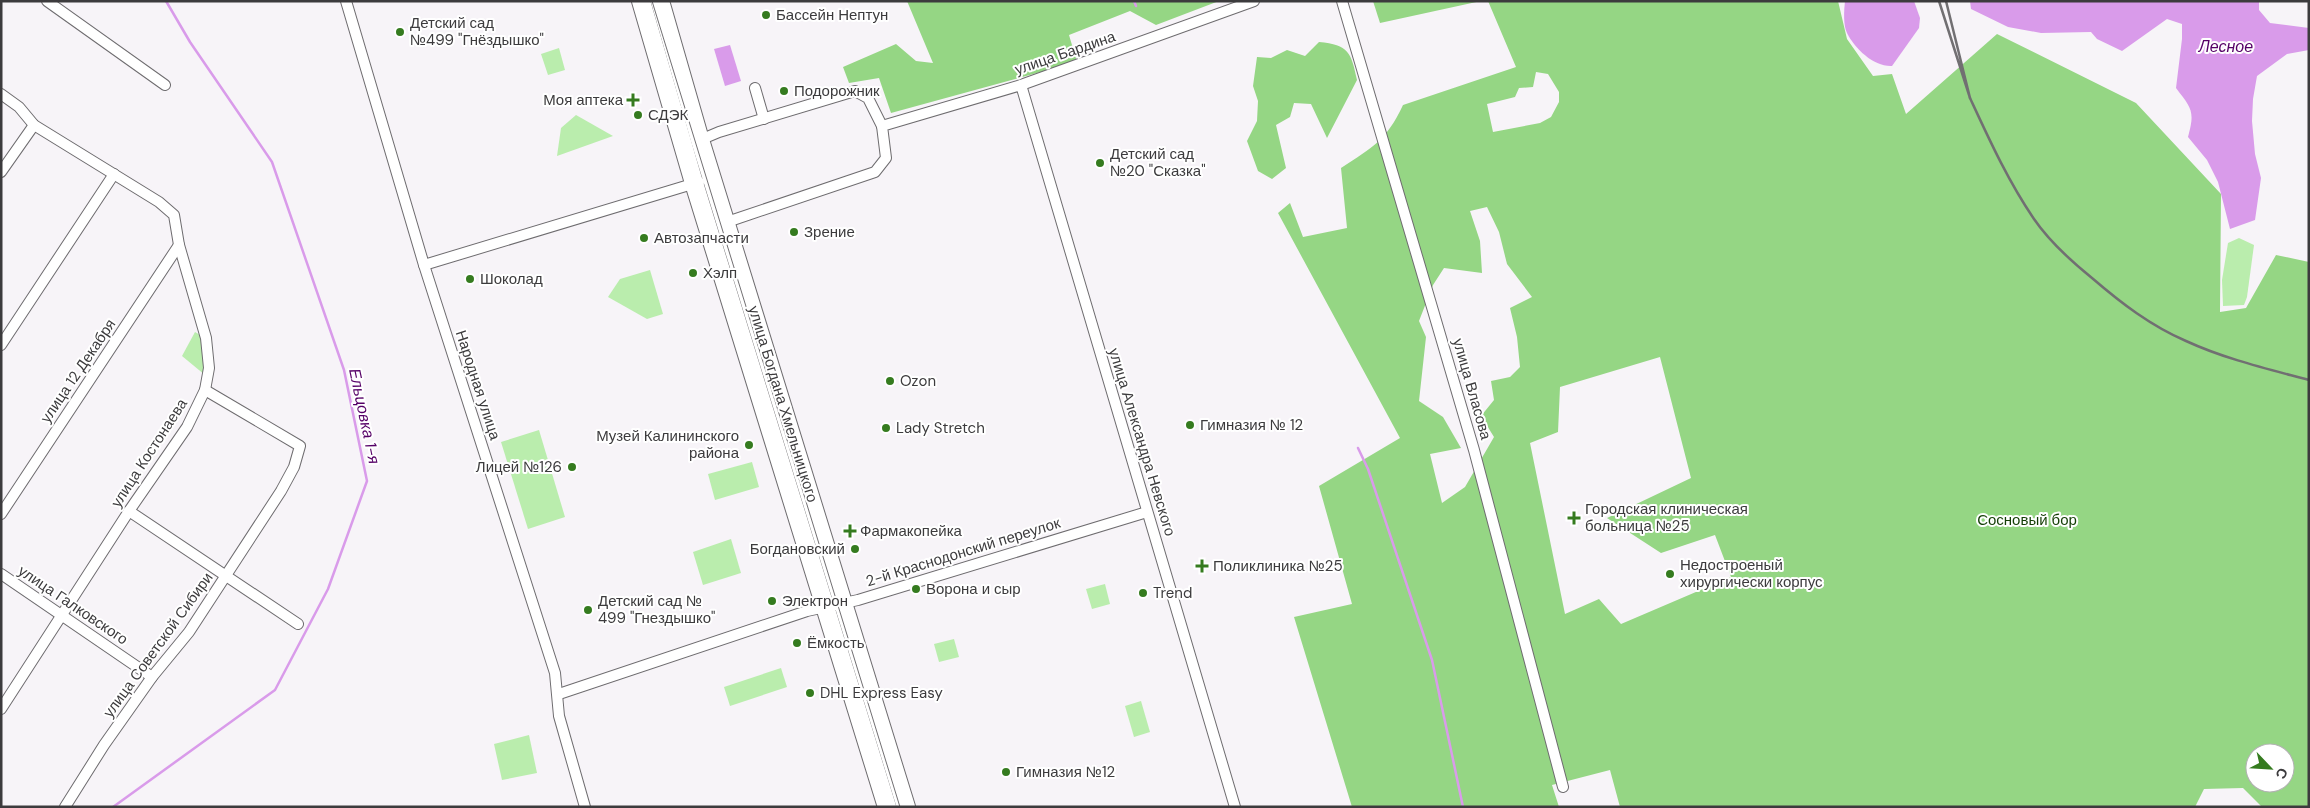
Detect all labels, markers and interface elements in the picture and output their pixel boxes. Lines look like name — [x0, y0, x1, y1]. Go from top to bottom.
place label: Бассейн Нептун — [776, 5, 888, 25]
marker: Бассейн Нептун — [760, 9, 772, 21]
place label: Детский сад №499 "Гнёздышко" — [410, 13, 544, 50]
marker: Детский сад №499 "Гнёздышко" — [394, 26, 406, 38]
street label: улица Бардина — [1012, 26, 1119, 80]
water label: Лесное — [2198, 36, 2253, 57]
place label: Подорожник — [794, 81, 880, 101]
marker: Подорожник — [778, 85, 790, 97]
place label: Моя аптека — [543, 90, 624, 110]
marker: Моя аптека — [627, 94, 639, 106]
place label: СДЭК — [648, 105, 688, 125]
marker: СДЭК — [632, 109, 644, 121]
place label: Детский сад №20 "Сказка" — [1110, 144, 1206, 181]
marker: Детский сад №20 "Сказка" — [1094, 157, 1106, 169]
place label: Зрение — [804, 222, 855, 242]
marker: Зрение — [788, 226, 800, 238]
place label: Автозапчасти — [654, 228, 749, 248]
marker: Автозапчасти — [638, 232, 650, 244]
place label: Хэлп — [703, 263, 737, 283]
marker: Хэлп — [687, 267, 699, 279]
place label: Шоколад — [480, 269, 543, 289]
marker: Шоколад — [464, 273, 476, 285]
street label: улица Богдана Хмельницкого — [744, 303, 822, 505]
street label: улица 12 Декабря — [36, 315, 120, 427]
street label: Народная улица — [451, 328, 505, 443]
street label: улица Власова — [1448, 336, 1496, 443]
street label: улица Александра Невского — [1104, 346, 1180, 538]
water label: Ельцовка 1-я — [344, 366, 385, 466]
place label: Ozon — [900, 371, 936, 391]
marker: Ozon — [884, 375, 896, 387]
street label: улица Костонаева — [106, 394, 192, 511]
place label: Гимназия № 12 — [1200, 415, 1303, 435]
place label: Lady Stretch — [896, 418, 985, 438]
marker: Гимназия № 12 — [1184, 419, 1196, 431]
marker: Lady Stretch — [880, 422, 892, 434]
place label: Музей Калининского района — [596, 426, 740, 463]
marker: Музей Калининского района — [743, 439, 755, 451]
place label: Лицей №126 — [476, 457, 562, 477]
marker: Лицей №126 — [566, 461, 578, 473]
place label: Городская клиническая больница №25 — [1585, 499, 1748, 536]
park label: Сосновый бор — [1977, 510, 2077, 530]
marker: Городская клиническая больница №25 — [1567, 511, 1581, 525]
street label: 2-й Краснодонский переулок — [863, 513, 1063, 591]
place label: Фармакопейка — [860, 521, 963, 541]
marker: Фармакопейка — [844, 525, 856, 537]
place label: Богдановский — [750, 539, 845, 559]
marker: Богдановский — [849, 543, 861, 555]
place label: Недостроеный хирургически корпус — [1680, 555, 1823, 592]
place label: Поликлиника №25 — [1213, 556, 1343, 576]
marker: Поликлиника №25 — [1195, 559, 1209, 573]
street label: улица Галковского — [14, 561, 132, 649]
street label: улица Советской Сибири — [99, 568, 217, 722]
marker: Недостроеный хирургически корпус — [1664, 568, 1676, 580]
place label: Ворона и сыр — [926, 579, 1021, 599]
marker: Ворона и сыр — [910, 583, 922, 595]
place label: Trend — [1153, 583, 1192, 603]
marker: Trend — [1137, 587, 1149, 599]
place label: Детский сад № 499 "Гнездышко" — [598, 591, 715, 628]
place label: Электрон — [782, 591, 848, 611]
marker: Электрон — [766, 595, 778, 607]
marker: Детский сад № 499 "Гнездышко" — [582, 604, 594, 616]
place label: Ёмкость — [807, 633, 865, 653]
marker: Ёмкость — [791, 637, 803, 649]
place label: DHL Express Easy — [820, 683, 943, 703]
marker: DHL Express Easy — [804, 687, 816, 699]
north arrow — [2245, 743, 2295, 793]
place label: Гимназия №12 — [1016, 762, 1115, 782]
text: С — [2271, 765, 2292, 782]
marker: Гимназия №12 — [1000, 766, 1012, 778]

